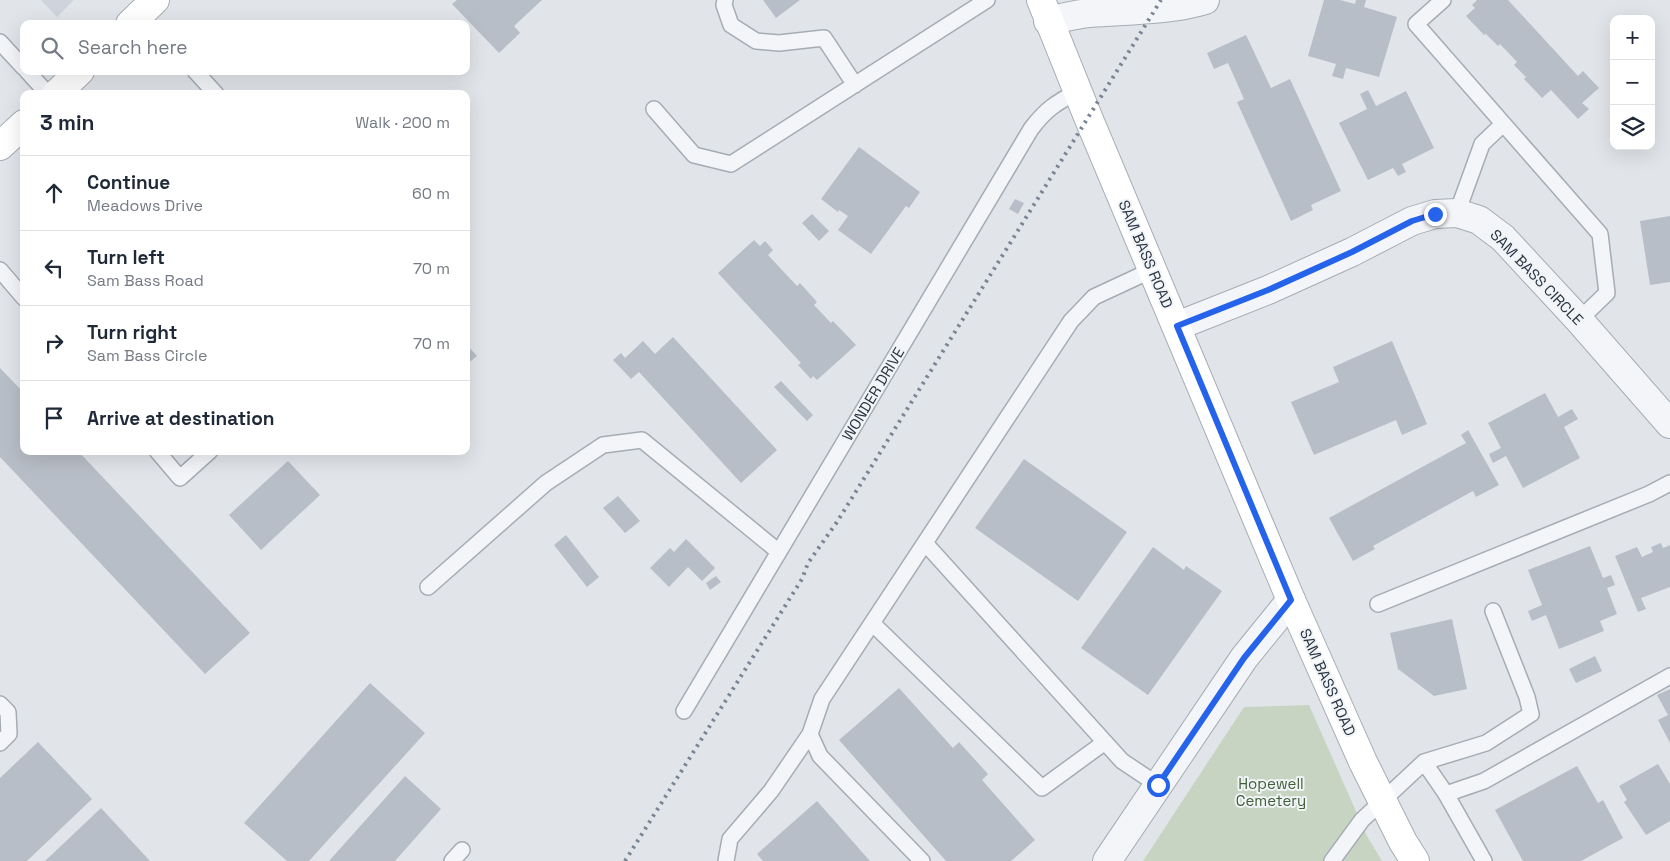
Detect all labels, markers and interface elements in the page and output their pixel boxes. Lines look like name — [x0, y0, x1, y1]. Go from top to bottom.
map controls — [1610, 15, 1655, 150]
button: + — [1610, 15, 1655, 60]
search box — [20, 20, 470, 75]
icon: search — [38, 34, 66, 62]
text: Search here — [78, 35, 188, 60]
button: − — [1610, 60, 1655, 105]
button: layers — [1610, 105, 1655, 150]
text: 3 min — [40, 109, 95, 136]
text: Walk · 200 m — [355, 112, 450, 133]
text: Continue — [87, 170, 170, 195]
icon: ahead — [40, 179, 68, 207]
text: 60 m — [412, 183, 450, 204]
text: Meadows Drive — [87, 195, 203, 216]
street label: SAM BASS ROAD — [1115, 197, 1177, 311]
route end — [1424, 203, 1447, 226]
street label: SAM BASS CIRCLE — [1486, 225, 1588, 329]
text: Turn left — [87, 245, 165, 270]
icon: left — [40, 254, 68, 282]
text: 70 m — [413, 258, 450, 279]
text: Sam Bass Road — [87, 270, 204, 291]
text: Turn right — [87, 320, 177, 345]
icon: right — [40, 329, 68, 357]
text: 70 m — [413, 333, 450, 354]
street label: WONDER DRIVE — [838, 344, 908, 444]
text: Sam Bass Circle — [87, 345, 207, 366]
icon: arrive — [40, 404, 68, 432]
text: Arrive at destination — [87, 406, 275, 431]
street label: SAM BASS ROAD — [1296, 625, 1360, 739]
route start — [1147, 774, 1170, 797]
park label: Hopewell Cemetery — [1236, 774, 1306, 810]

